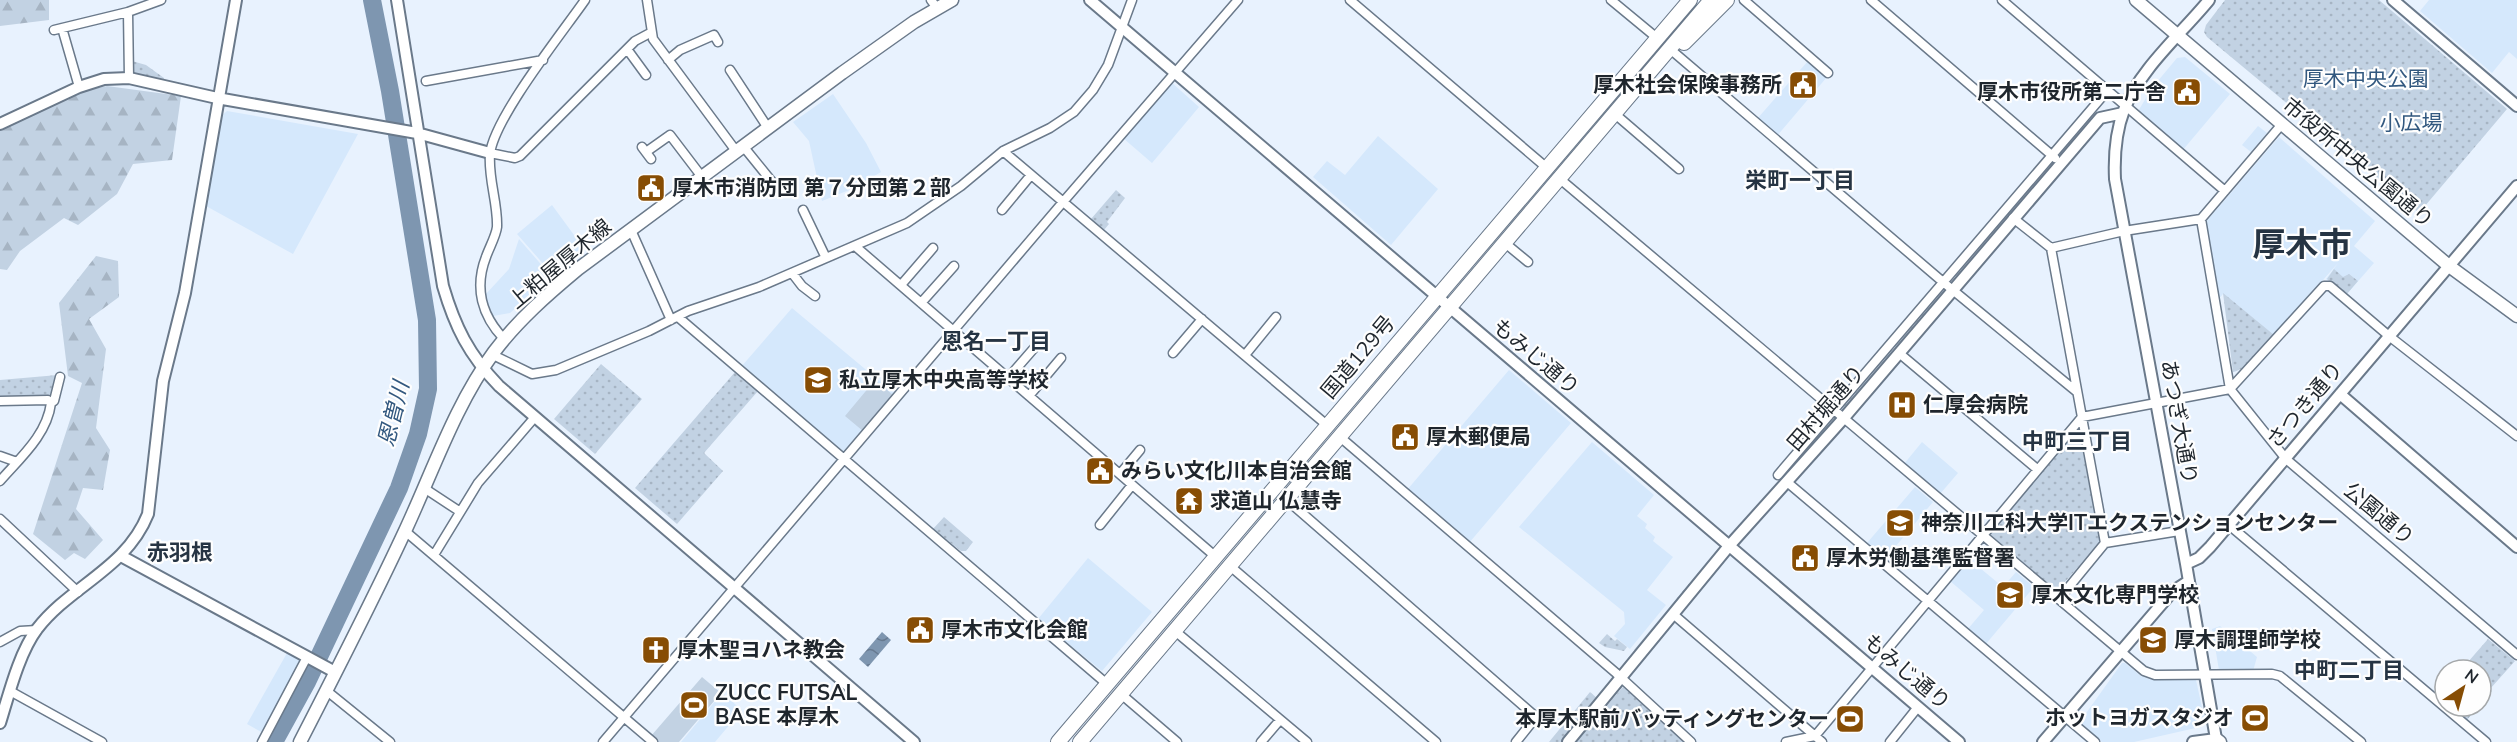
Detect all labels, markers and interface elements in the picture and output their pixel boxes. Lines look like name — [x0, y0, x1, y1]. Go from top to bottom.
park label: 厚木中央公園 — [2303, 65, 2429, 93]
public building icon: 厚木社会保険事務所 — [1787, 69, 1819, 101]
place label: 厚木社会保険事務所 — [1593, 71, 1782, 99]
public building icon: 厚木市役所第二庁舎 — [2171, 76, 2203, 108]
place label: 厚木市役所第二庁舎 — [1977, 78, 2166, 106]
street label: 市役所中央公園通り — [2277, 92, 2439, 234]
park label: 小広場 — [2380, 109, 2443, 137]
district label: 栄町一丁目 — [1745, 166, 1855, 196]
public building icon: 厚木市消防団 第７分団第２部 — [635, 172, 667, 204]
place label: 厚木市消防団 第７分団第２部 — [672, 174, 951, 202]
street label: 上粕屋厚木線 — [503, 213, 617, 315]
district label: 厚木市 — [2253, 223, 2352, 268]
street label: 国道129号 — [1315, 309, 1401, 405]
street label: もみじ通り — [1487, 313, 1585, 401]
district label: 恩名一丁目 — [941, 327, 1051, 357]
street label: さつき通り — [2261, 356, 2349, 454]
street label: あつぎ大通り — [2154, 358, 2204, 486]
street label: 田村堀通り — [1781, 359, 1871, 457]
school or university icon: 私立厚木中央高等学校 — [802, 364, 834, 396]
place label: 私立厚木中央高等学校 — [839, 366, 1049, 394]
water label: 恩曽川 — [371, 376, 417, 450]
hospital icon: 仁厚会病院 — [1886, 389, 1918, 421]
place label: 仁厚会病院 — [1923, 391, 2028, 419]
public building icon: 厚木郵便局 — [1389, 421, 1421, 453]
place label: 厚木郵便局 — [1426, 423, 1531, 451]
district label: 中町三丁目 — [2022, 427, 2132, 457]
public building icon: みらい文化川本自治会館 — [1084, 455, 1116, 487]
place label: みらい文化川本自治会館 — [1121, 457, 1352, 485]
street label: 公園通り — [2338, 476, 2420, 552]
temple icon: 求道山 仏慧寺 — [1173, 485, 1205, 517]
place label: 求道山 仏慧寺 — [1210, 487, 1342, 515]
school or university icon: 神奈川工科大学ITエクステンションセンター — [1884, 507, 1916, 539]
place label: 神奈川工科大学ITエクステンションセンター — [1921, 509, 2338, 537]
district label: 赤羽根 — [147, 538, 213, 568]
public building icon: 厚木労働基準監督署 — [1789, 542, 1821, 574]
place label: 厚木労働基準監督署 — [1826, 544, 2015, 572]
school or university icon: 厚木文化専門学校 — [1994, 579, 2026, 611]
place label: 厚木文化専門学校 — [2031, 581, 2199, 609]
public building icon: 厚木市文化会館 — [904, 614, 936, 646]
place label: 厚木市文化会館 — [941, 616, 1088, 644]
school or university icon: 厚木調理師学校 — [2137, 624, 2169, 656]
place label: 厚木調理師学校 — [2174, 626, 2321, 654]
street label: もみじ通り — [1858, 628, 1956, 716]
church icon: 厚木聖ヨハネ教会 — [640, 634, 672, 666]
place label: 厚木聖ヨハネ教会 — [677, 636, 845, 664]
district label: 中町二丁目 — [2294, 656, 2404, 686]
north arrow — [2433, 658, 2493, 718]
text: N — [2460, 664, 2483, 689]
place label: ZUCC FUTSAL BASE 本厚木 — [715, 679, 858, 731]
sports icon: ZUCC FUTSAL BASE 本厚木 — [678, 689, 710, 721]
sports icon: ホットヨガスタジオ — [2239, 702, 2271, 734]
sports icon: 本厚木駅前バッティングセンター — [1834, 703, 1866, 735]
place label: ホットヨガスタジオ — [2045, 704, 2234, 732]
place label: 本厚木駅前バッティングセンター — [1515, 705, 1829, 733]

